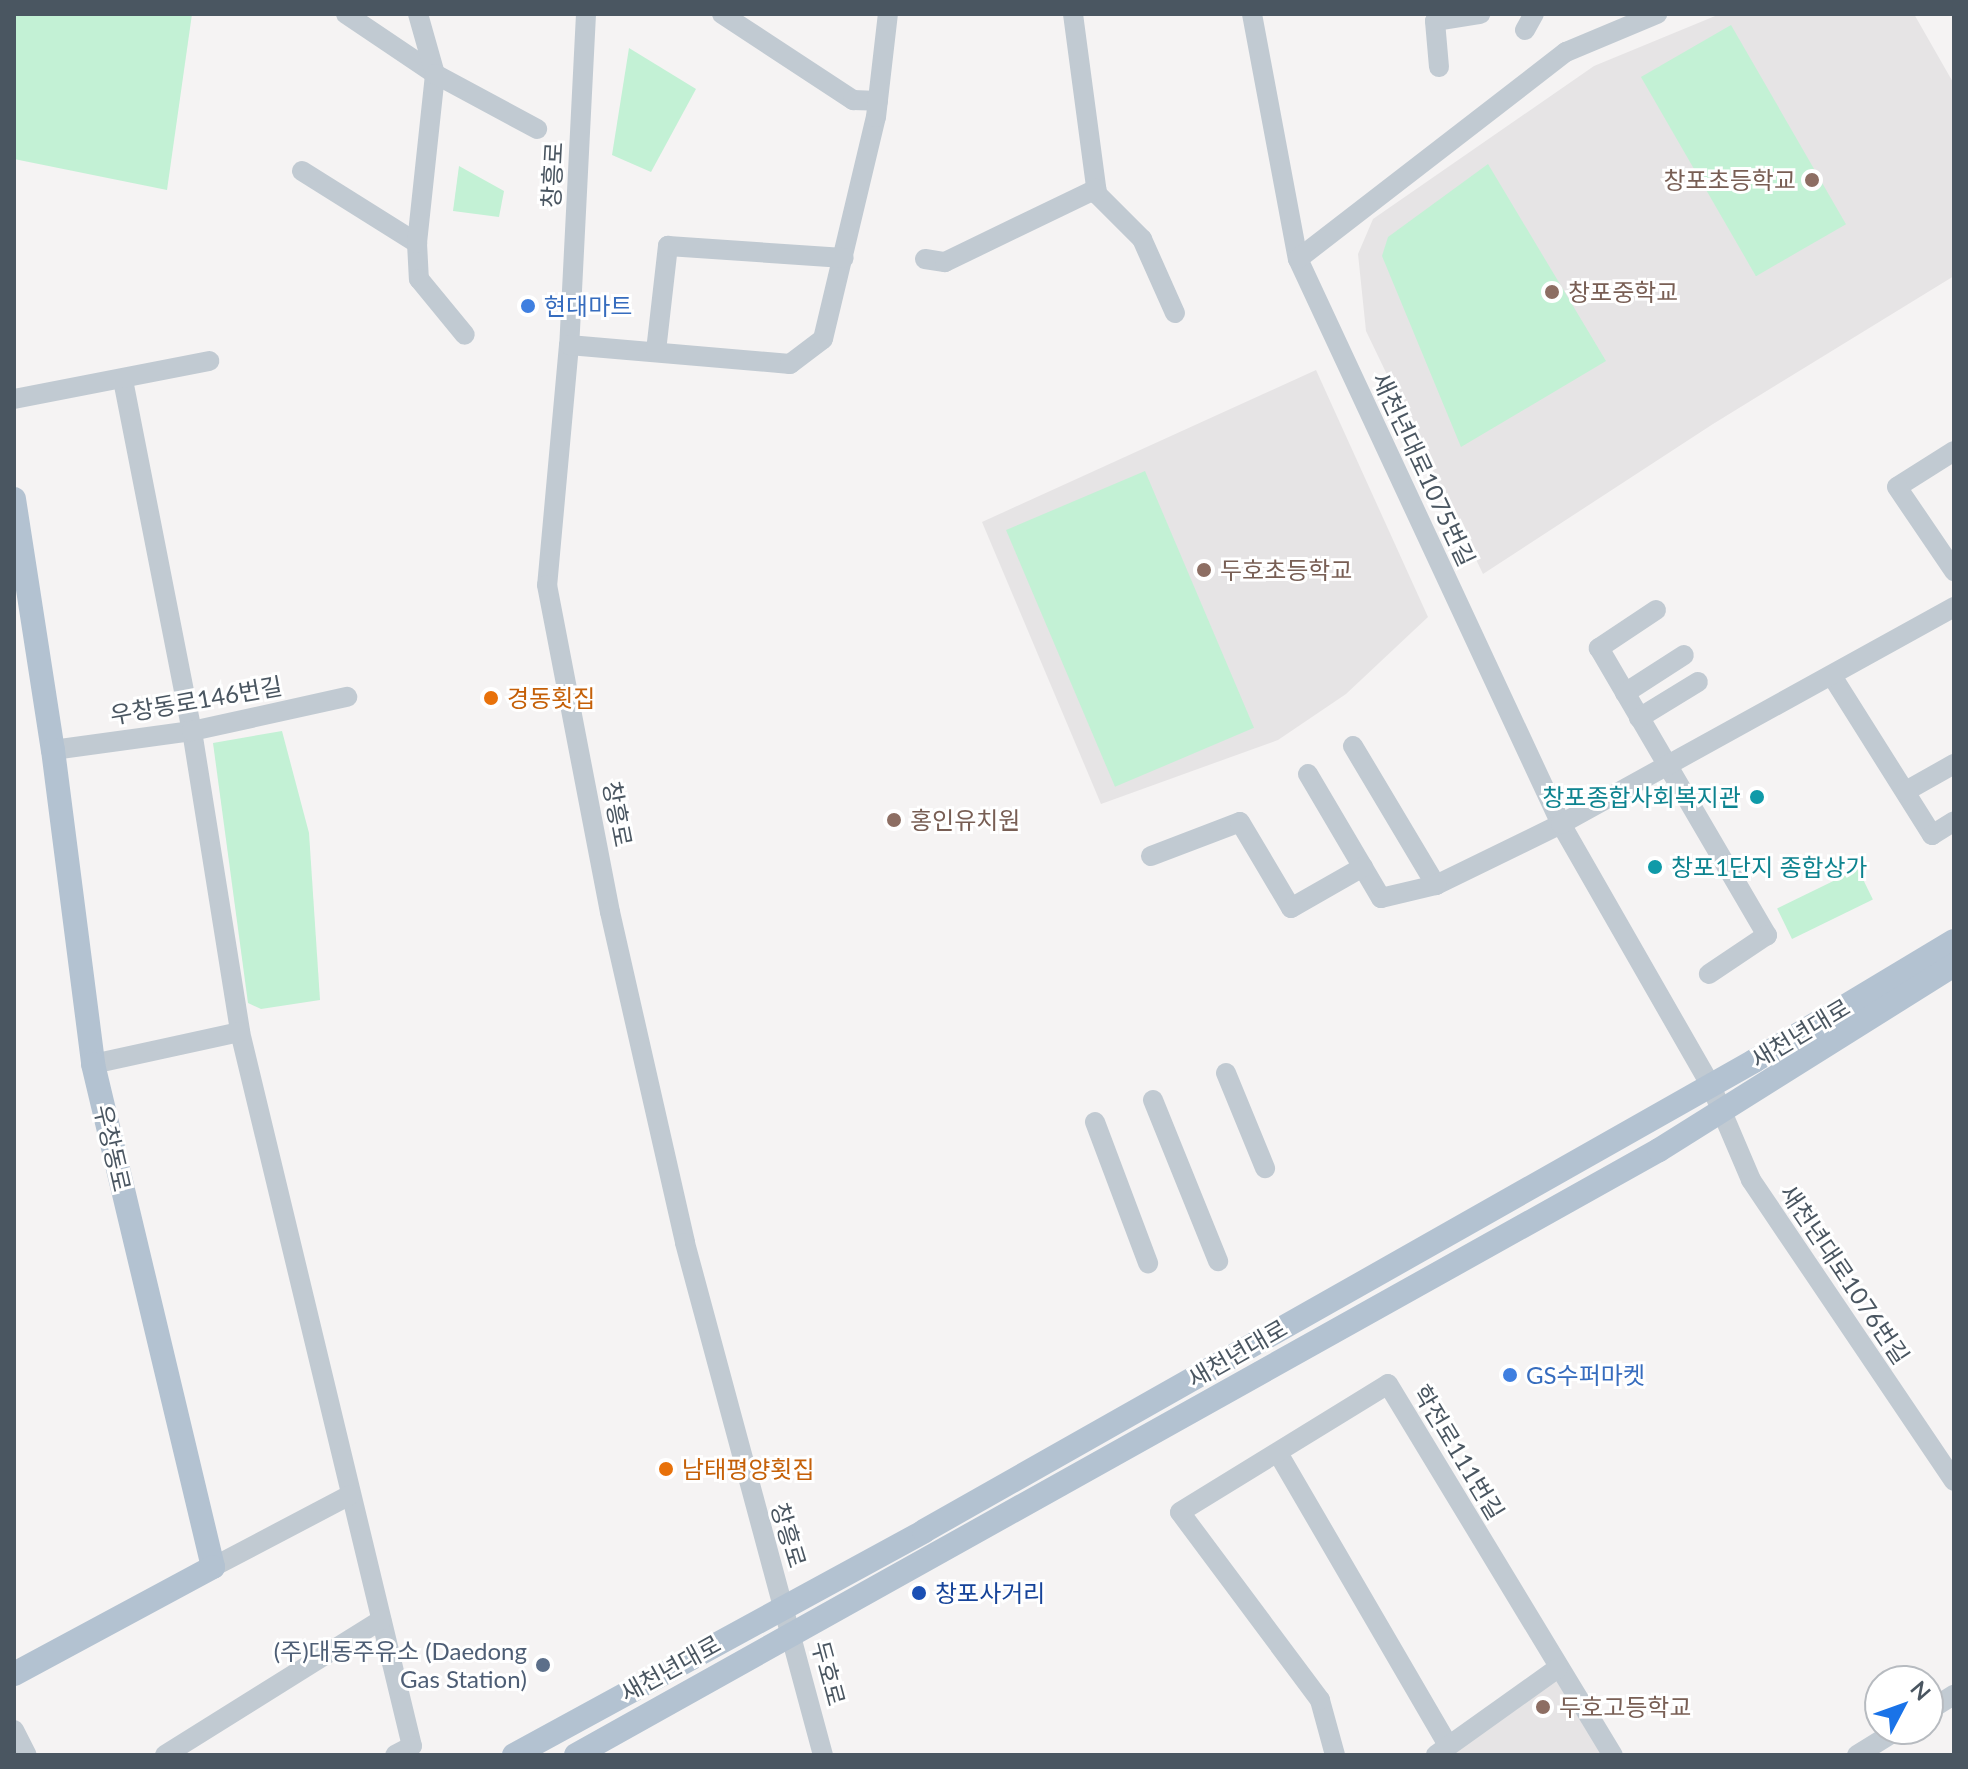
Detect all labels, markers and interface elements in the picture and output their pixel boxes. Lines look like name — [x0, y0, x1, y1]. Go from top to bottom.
street label: 창흥로 — [536, 141, 568, 209]
place label: 창포초등학교 — [1664, 166, 1796, 194]
marker: 창포초등학교 — [1803, 171, 1821, 189]
place label: 창포중학교 — [1568, 278, 1678, 306]
marker: 창포중학교 — [1543, 283, 1561, 301]
place label: 현대마트 — [544, 292, 632, 320]
marker: 현대마트 — [519, 297, 537, 315]
street label: 새천년대로1075번길 — [1367, 368, 1481, 570]
place label: 두호초등학교 — [1220, 556, 1352, 584]
marker: 두호초등학교 — [1195, 561, 1213, 579]
street label: 우창동로146번길 — [108, 671, 284, 729]
place label: 경동횟집 — [507, 684, 595, 712]
marker: 경동횟집 — [482, 689, 500, 707]
street label: 창흥로 — [598, 779, 638, 849]
place label: 창포종합사회복지관 — [1542, 783, 1741, 811]
marker: 창포종합사회복지관 — [1748, 788, 1766, 806]
place label: 홍인유치원 — [910, 806, 1020, 834]
marker: 홍인유치원 — [885, 811, 903, 829]
place label: 창포1단지 종합상가 — [1671, 853, 1868, 881]
marker: 창포1단지 종합상가 — [1646, 858, 1664, 876]
street label: 새천년대로 — [1745, 992, 1855, 1074]
street label: 우창동로 — [89, 1102, 137, 1194]
street label: 새천년대로1076번길 — [1774, 1179, 1916, 1369]
street label: 새천년대로 — [1182, 1313, 1292, 1393]
place label: GS수퍼마켓 — [1526, 1361, 1645, 1389]
marker: GS수퍼마켓 — [1501, 1366, 1519, 1384]
street label: 학전로111번길 — [1407, 1379, 1511, 1525]
place label: 남태평양횟집 — [682, 1455, 814, 1483]
marker: 남태평양횟집 — [657, 1460, 675, 1478]
street label: 창흥로 — [766, 1499, 812, 1571]
place label: 창포사거리 — [935, 1579, 1045, 1607]
marker: 창포사거리 — [910, 1584, 928, 1602]
street label: 새천년대로 — [615, 1629, 725, 1707]
place label: (주)대동주유소 (Daedong Gas Station) — [274, 1637, 527, 1693]
street label: 두호로 — [807, 1637, 851, 1709]
marker: (주)대동주유소 (Daedong Gas Station) — [534, 1656, 552, 1674]
north arrow — [1864, 1665, 1944, 1745]
text: N — [1905, 1675, 1937, 1705]
place label: 두호고등학교 — [1559, 1693, 1691, 1721]
marker: 두호고등학교 — [1534, 1698, 1552, 1716]

